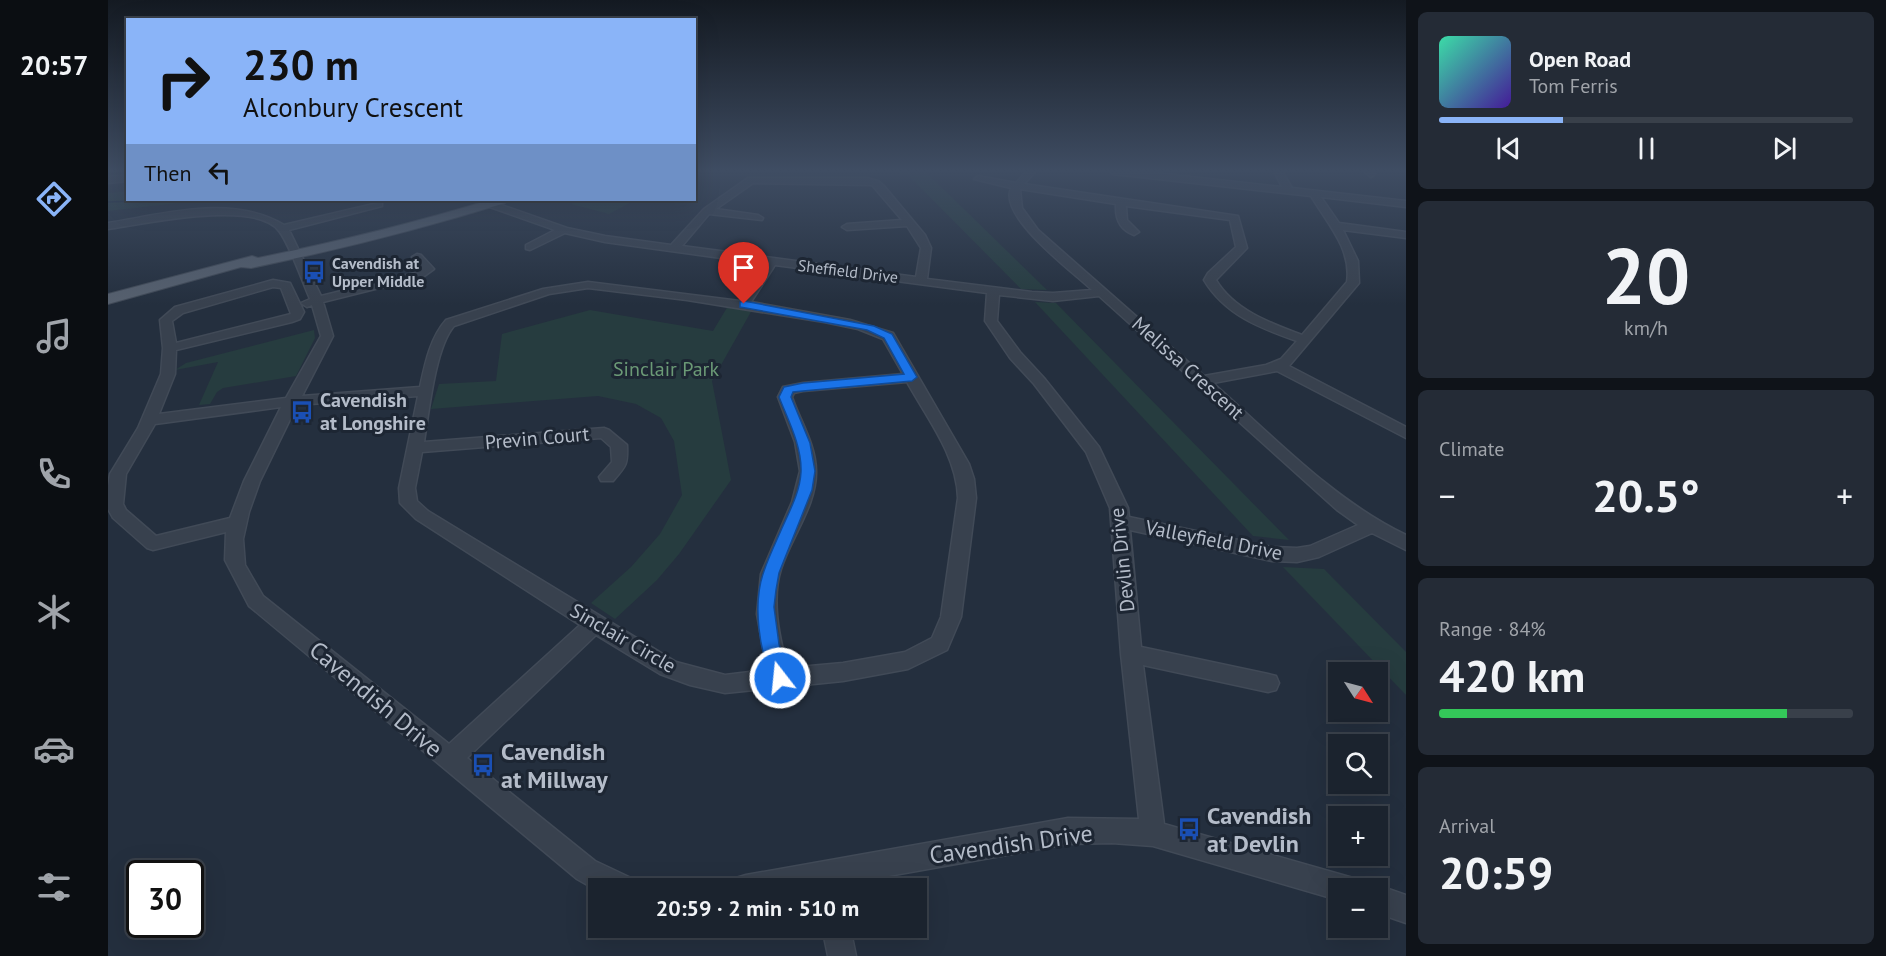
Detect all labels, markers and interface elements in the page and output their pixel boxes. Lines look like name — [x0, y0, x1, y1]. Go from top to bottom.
text: 230 m — [243, 37, 359, 92]
icon: right — [144, 42, 222, 120]
text: Open Road — [1529, 45, 1631, 73]
text: 20:57 — [20, 48, 88, 82]
text: Tom Ferris — [1529, 73, 1618, 99]
text: Alconbury Crescent — [243, 90, 463, 124]
icon: previous — [1492, 132, 1525, 165]
icon: pause — [1630, 132, 1663, 165]
icon: next — [1768, 132, 1801, 165]
icon: left — [203, 156, 236, 189]
text: Then — [144, 159, 191, 187]
icon: directions — [33, 178, 75, 220]
text: 20 — [1602, 225, 1690, 326]
pin — [718, 242, 769, 304]
icon: arrive — [727, 251, 760, 284]
place label: Cavendish at Upper Middle — [332, 253, 424, 291]
street label: Sheffield Drive — [797, 255, 899, 287]
bus stop icon: Cavendish at Upper Middle — [301, 259, 327, 285]
street label: Melissa Crescent — [1126, 311, 1250, 425]
icon: music — [33, 315, 75, 357]
text: km/h — [1624, 315, 1668, 341]
park label: Sinclair Park — [613, 356, 719, 382]
place label: Cavendish at Longshire — [320, 387, 426, 436]
bus stop icon: Cavendish at Longshire — [289, 399, 315, 425]
street label: Previn Court — [484, 420, 590, 456]
text: Climate — [1439, 436, 1505, 462]
icon: phone — [33, 453, 75, 495]
text: 20.5° — [1592, 466, 1700, 524]
text: − — [1439, 474, 1456, 517]
text: + — [1836, 474, 1853, 517]
street label: Devlin Drive — [1104, 507, 1140, 613]
street label: Valleyfield Drive — [1142, 514, 1285, 566]
icon: climate — [33, 591, 75, 633]
street label: Sinclair Circle — [565, 597, 681, 679]
text: Range · 84% — [1439, 616, 1546, 642]
street label: Cavendish Drive — [303, 634, 449, 764]
position arrow — [748, 646, 812, 710]
text: 420 km — [1439, 646, 1585, 704]
north arrow — [1328, 662, 1388, 722]
map controls — [1328, 662, 1388, 938]
icon: car — [33, 728, 75, 770]
button: search — [1328, 734, 1388, 794]
place label: Cavendish at Millway — [501, 736, 608, 795]
bus stop icon: Cavendish at Millway — [470, 752, 496, 778]
place label: Cavendish at Devlin — [1207, 800, 1311, 859]
button: + — [1328, 806, 1388, 866]
text: Arrival — [1439, 813, 1495, 839]
bus stop icon: Cavendish at Devlin — [1176, 816, 1202, 842]
street label: Cavendish Drive — [927, 817, 1095, 871]
text: 20:59 — [1439, 843, 1553, 901]
speed limit sign: 30 — [126, 860, 204, 938]
icon: filters — [33, 866, 75, 908]
button: − — [1328, 878, 1388, 938]
text: 20:59 · 2 min · 510 m — [656, 894, 859, 922]

